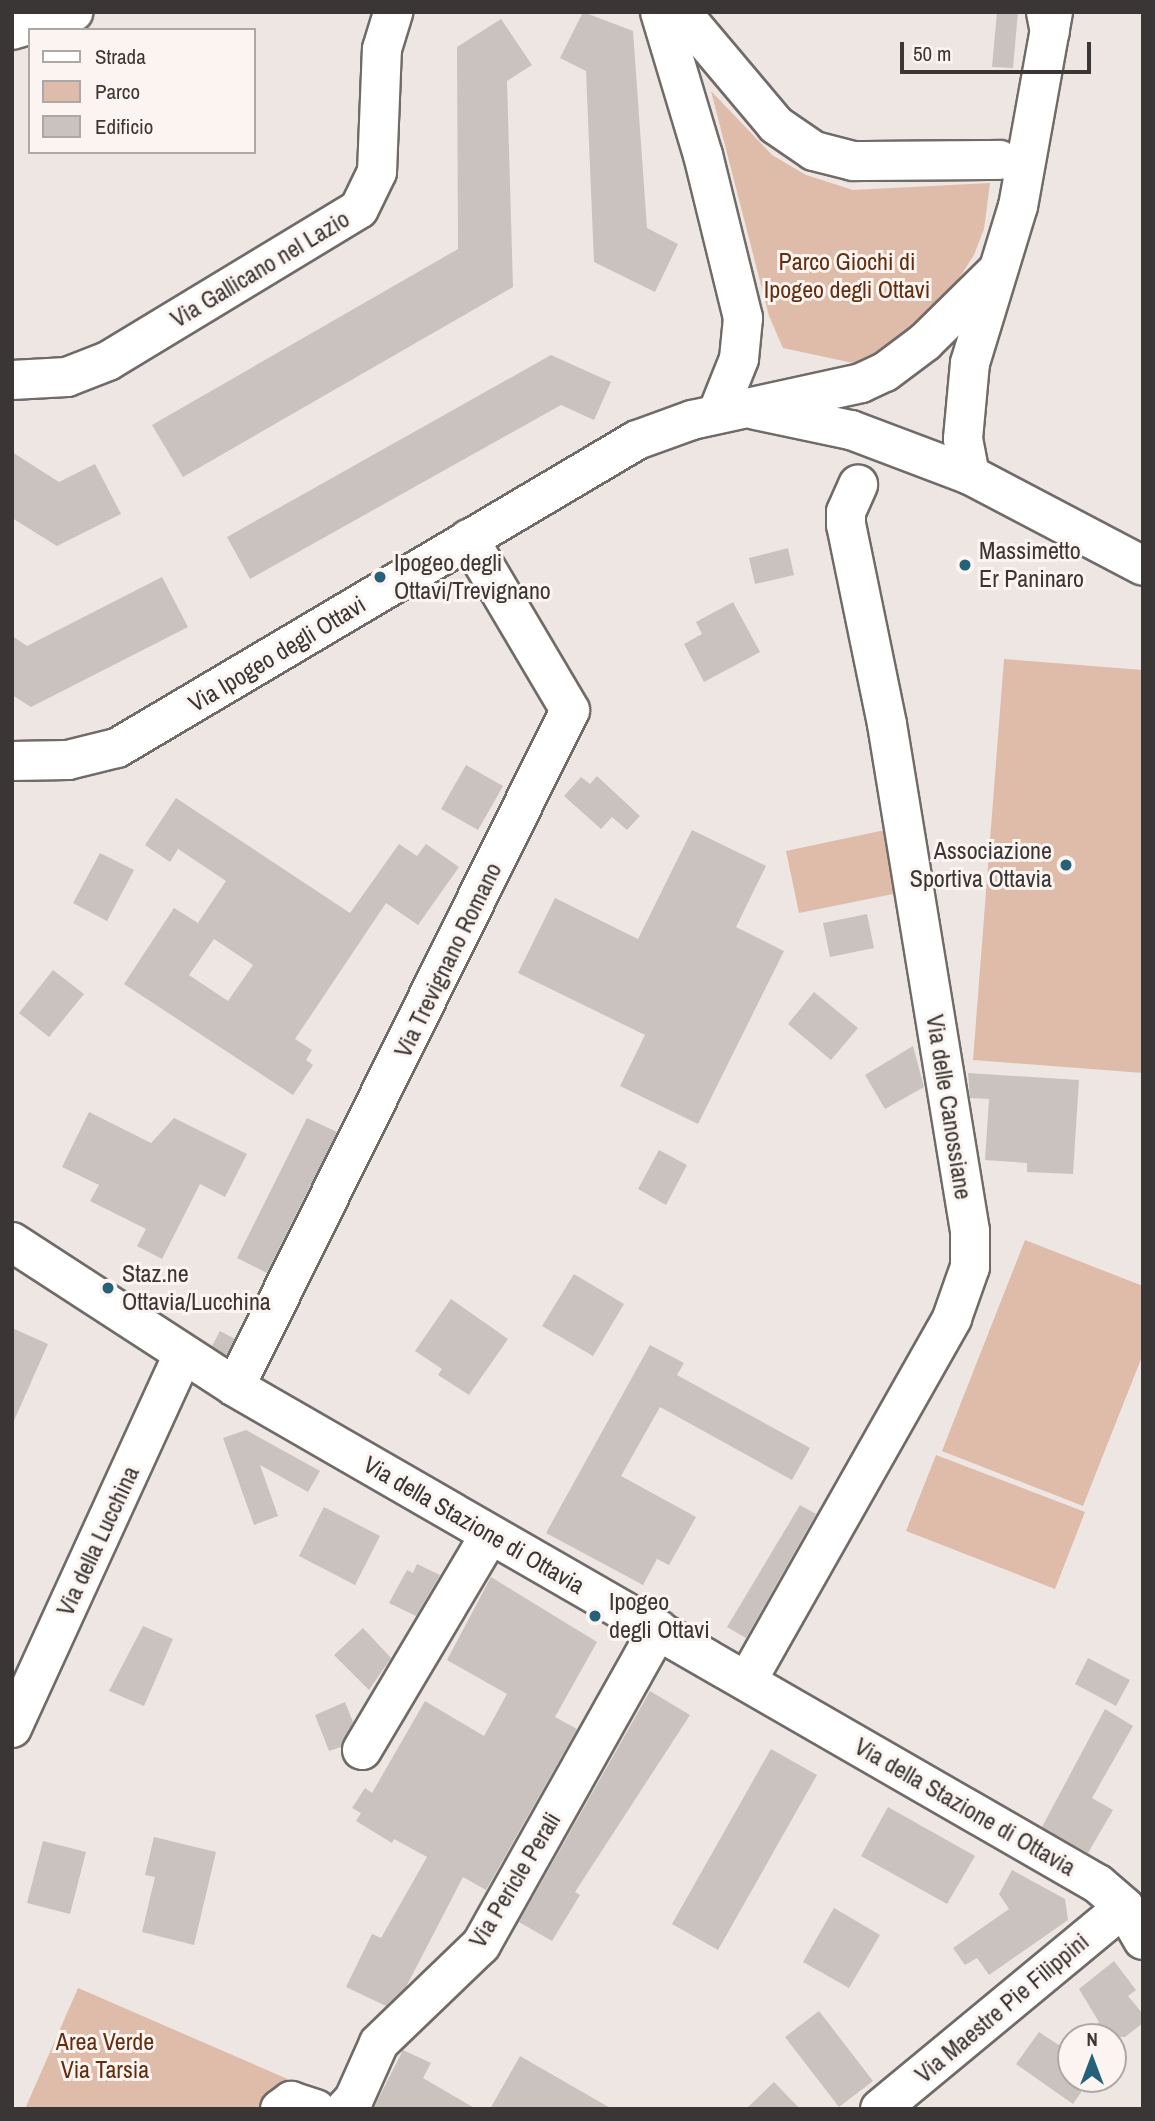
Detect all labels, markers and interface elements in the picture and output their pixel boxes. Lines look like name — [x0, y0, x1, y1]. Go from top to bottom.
legend — [28, 28, 256, 154]
scale bar — [903, 28, 1094, 72]
text: 50 m — [913, 39, 951, 68]
text: Strada — [95, 42, 146, 71]
text: Parco — [95, 77, 140, 106]
text: Edificio — [95, 112, 153, 141]
street label: Via Gallicano nel Lazio — [166, 204, 354, 334]
park label: Parco Giochi di Ipogeo degli Ottavi — [764, 248, 930, 304]
place label: Massimetto Er Paninaro — [979, 537, 1084, 593]
place label: Ipogeo degli Ottavi/Trevignano — [394, 549, 551, 605]
marker: Massimetto Er Paninaro — [957, 557, 973, 573]
marker: Ipogeo degli Ottavi/Trevignano — [372, 569, 388, 585]
street label: Via Ipogeo degli Ottavi — [183, 590, 371, 718]
place label: Associazione Sportiva Ottavia — [910, 837, 1052, 893]
marker: Associazione Sportiva Ottavia — [1058, 857, 1074, 873]
street label: Via Trevignano Romano — [388, 858, 508, 1062]
street label: Via delle Canossiane — [920, 1013, 978, 1201]
place label: Staz.ne Ottavia/Lucchina — [122, 1260, 271, 1316]
marker: Staz.ne Ottavia/Lucchina — [100, 1280, 116, 1296]
street label: Via della Stazione di Ottavia — [358, 1450, 590, 1600]
street label: Via della Lucchina — [51, 1462, 145, 1620]
place label: Ipogeo degli Ottavi — [609, 1588, 710, 1644]
marker: Ipogeo degli Ottavi — [587, 1608, 603, 1624]
street label: Via della Stazione di Ottavia — [849, 1732, 1081, 1882]
street label: Via Pericle Perali — [463, 1807, 567, 1953]
street label: Via Maestre Pie Filippini — [909, 1927, 1095, 2089]
north arrow — [1057, 2023, 1127, 2093]
text: N — [1086, 2026, 1098, 2052]
park label: Area Verde Via Tarsia — [56, 2028, 154, 2084]

